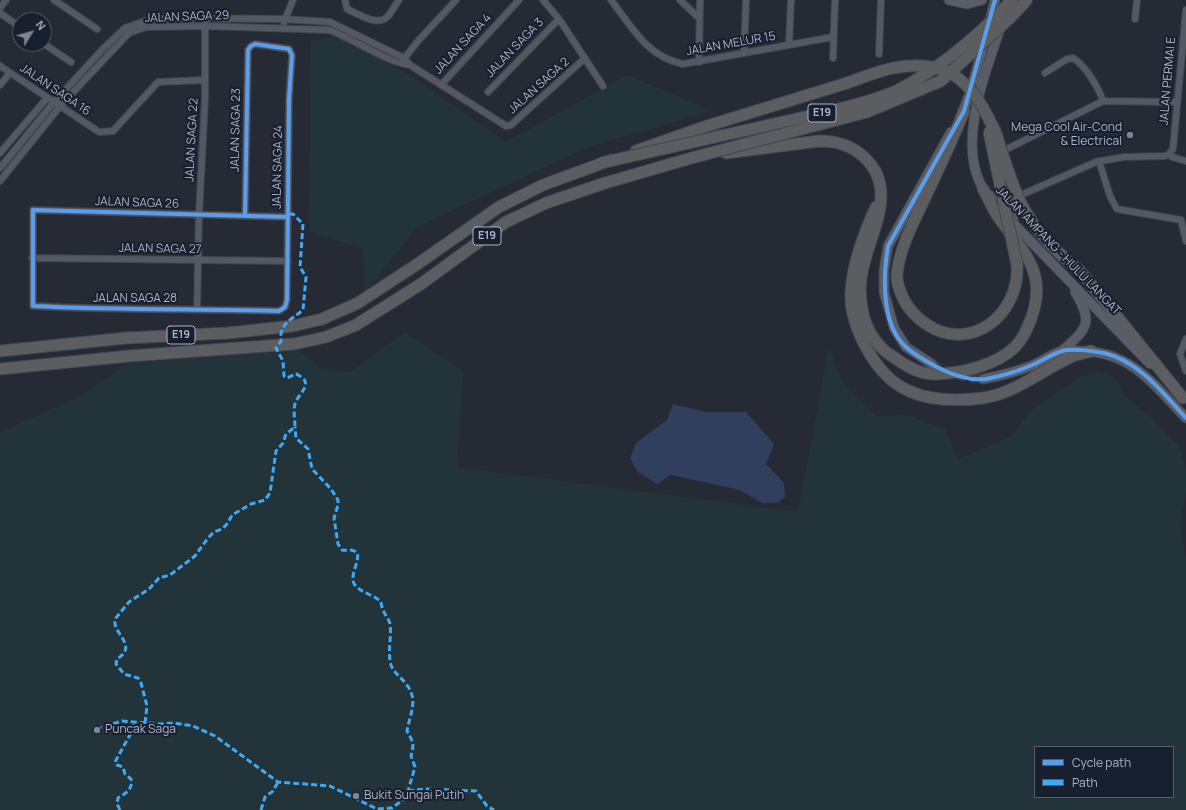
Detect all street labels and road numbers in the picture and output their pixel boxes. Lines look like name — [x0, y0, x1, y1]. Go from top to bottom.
street label: JALAN SAGA 29 — [145, 8, 229, 26]
street label: JALAN SAGA 4 — [431, 11, 495, 77]
street label: JALAN SAGA 3 — [483, 15, 547, 81]
street label: JALAN MELUR 15 — [685, 29, 777, 59]
street label: JALAN PERMAI E — [1157, 36, 1179, 126]
street label: JALAN SAGA 2 — [506, 55, 572, 117]
street label: JALAN SAGA 16 — [17, 61, 93, 119]
street label: JALAN SAGA 23 — [228, 88, 244, 172]
street label: JALAN SAGA 22 — [183, 98, 201, 182]
road number: E19 — [808, 104, 836, 122]
street label: JALAN SAGA 24 — [270, 125, 286, 209]
street label: JALAN AMPANG - HULU LANGAT — [993, 184, 1123, 318]
street label: JALAN SAGA 26 — [95, 194, 179, 212]
road number: E19 — [473, 227, 501, 245]
street label: JALAN SAGA 27 — [118, 241, 202, 257]
street label: JALAN SAGA 28 — [93, 292, 177, 306]
road number: E19 — [167, 326, 195, 344]

